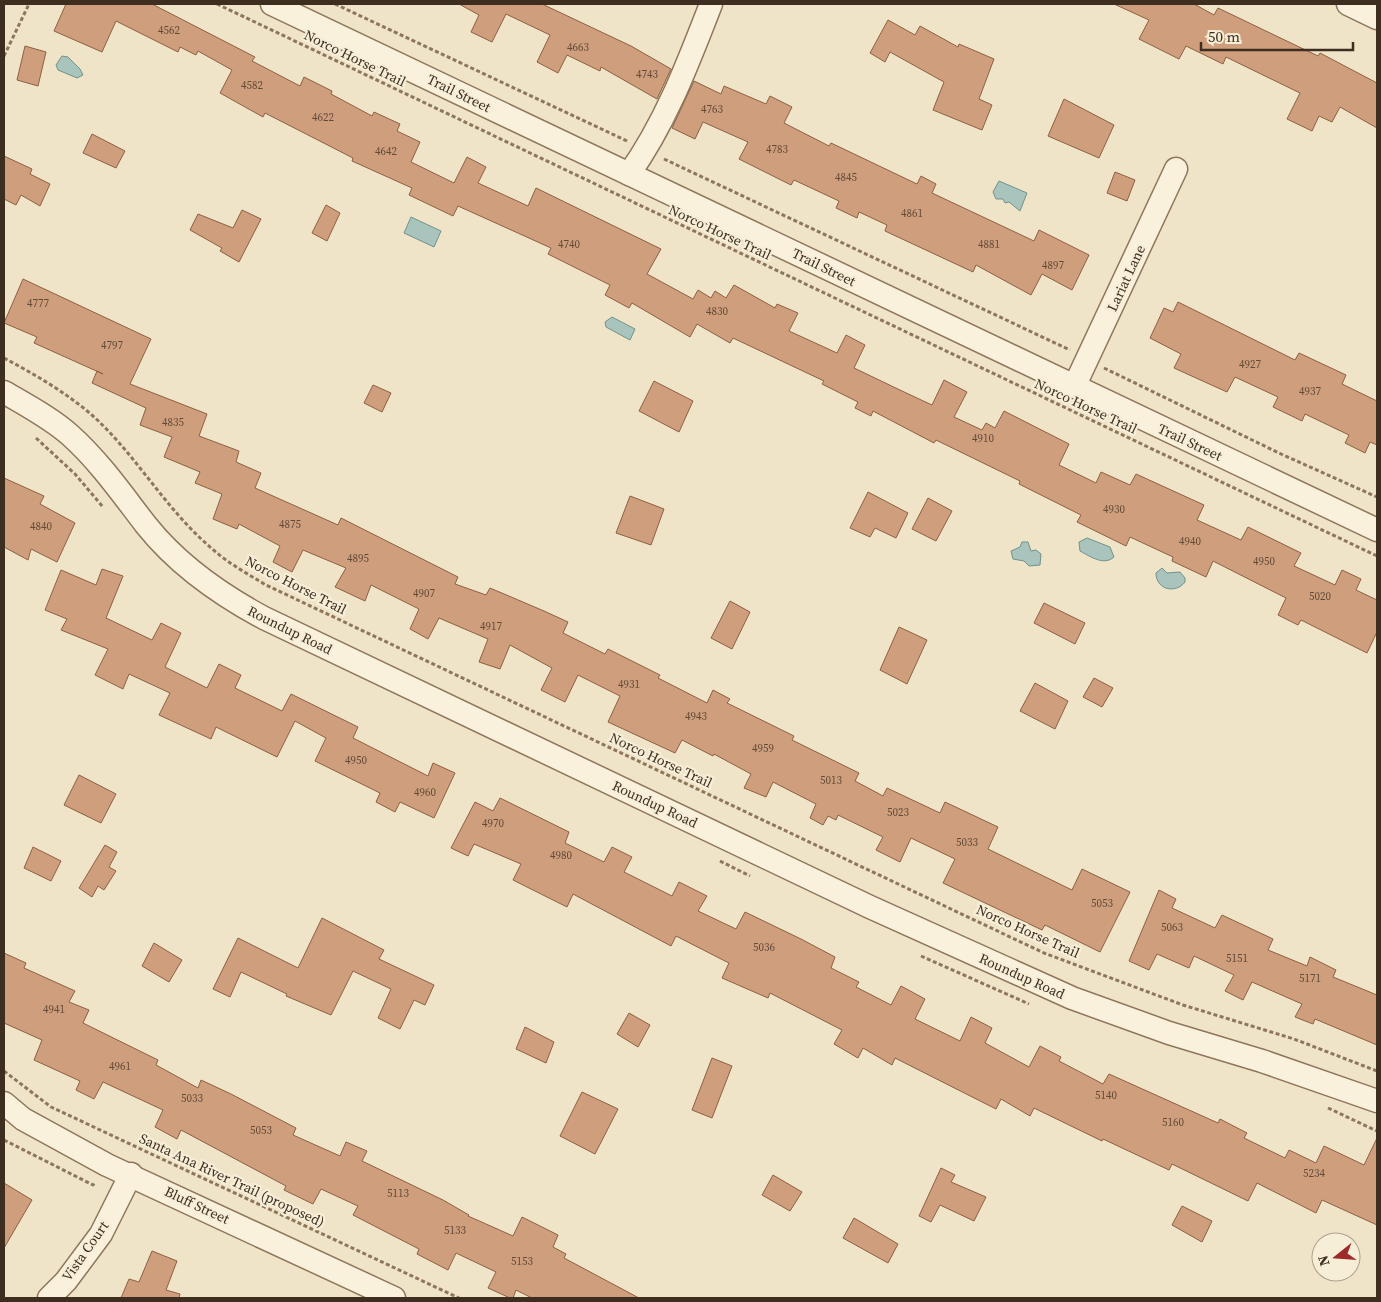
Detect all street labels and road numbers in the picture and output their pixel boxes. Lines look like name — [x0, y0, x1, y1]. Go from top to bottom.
street label: Norco Horse Trail — [301, 25, 409, 91]
street label: Trail Street — [424, 69, 495, 117]
street label: Norco Horse Trail — [665, 199, 775, 265]
street label: Lariat Lane — [1102, 241, 1150, 315]
street label: Trail Street — [789, 243, 860, 291]
street label: Norco Horse Trail — [1031, 373, 1141, 439]
street label: Trail Street — [1155, 418, 1226, 466]
street label: Norco Horse Trail — [242, 551, 350, 619]
street label: Roundup Road — [244, 601, 336, 659]
street label: Norco Horse Trail — [606, 727, 716, 793]
street label: Roundup Road — [609, 775, 701, 833]
street label: Norco Horse Trail — [973, 899, 1083, 963]
street label: Roundup Road — [976, 948, 1068, 1004]
street label: Santa Ana River Trail (proposed) — [136, 1128, 328, 1232]
street label: Bluff Street — [161, 1181, 233, 1229]
street label: Vista Court — [57, 1216, 113, 1285]

